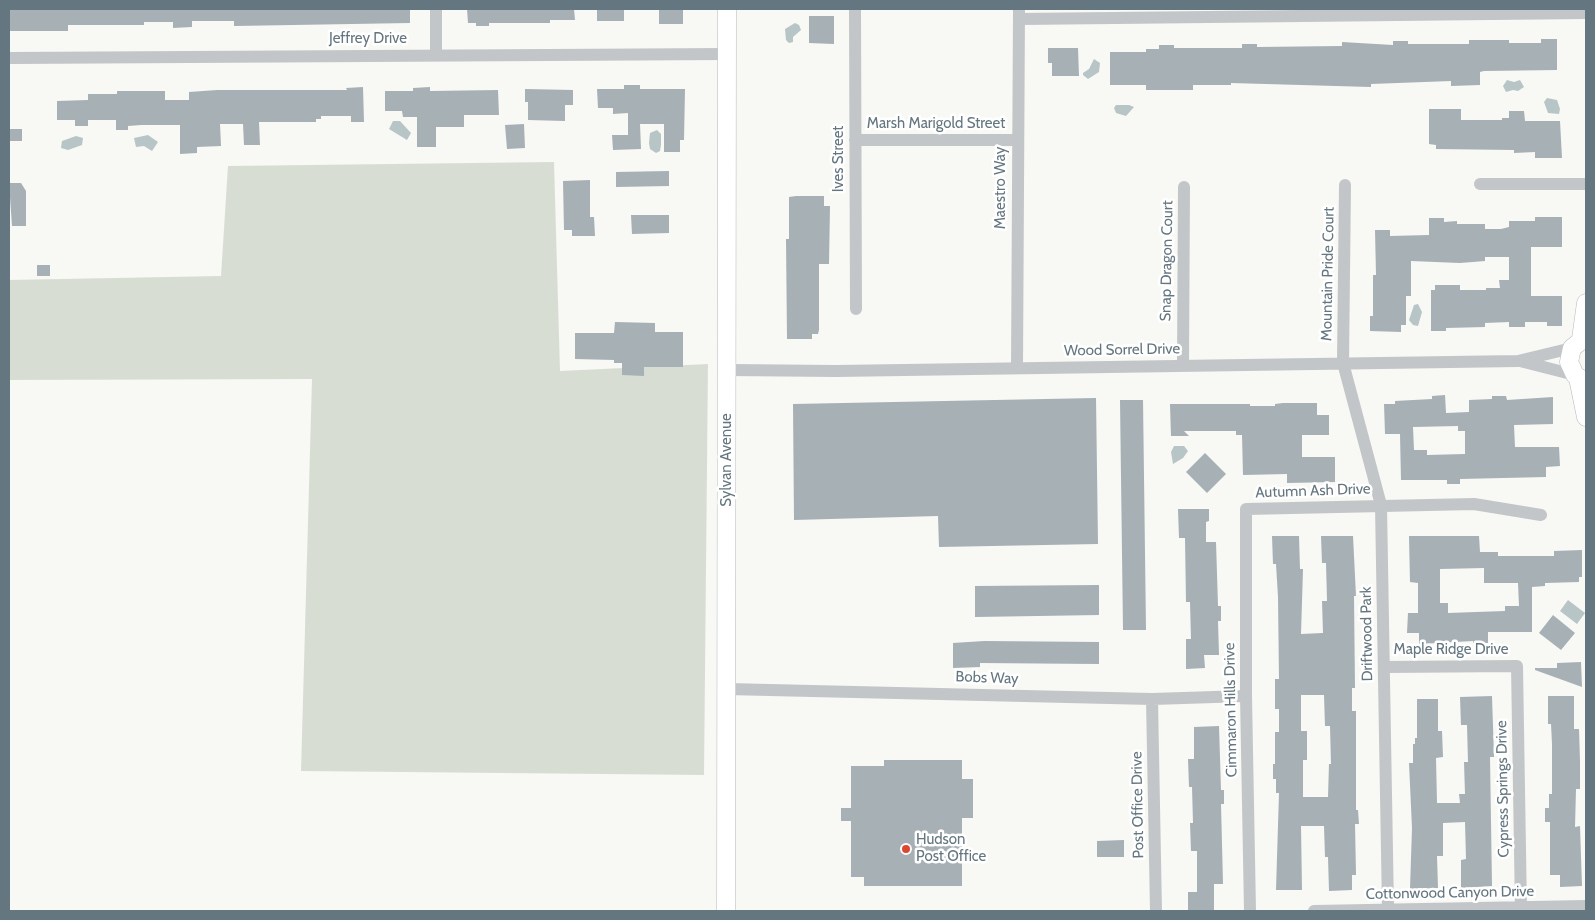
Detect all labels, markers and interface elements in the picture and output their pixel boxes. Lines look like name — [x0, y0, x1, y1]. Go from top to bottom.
street label: Jeffrey Drive — [329, 30, 407, 48]
street label: Marsh Marigold Street — [867, 115, 1005, 133]
street label: Ives Street — [830, 126, 848, 192]
street label: Maestro Way — [992, 147, 1010, 229]
street label: Snap Dragon Court — [1157, 200, 1177, 322]
street label: Mountain Pride Court — [1318, 207, 1338, 341]
street label: Wood Sorrel Drive — [1064, 340, 1180, 360]
street label: Sylvan Avenue — [718, 413, 736, 507]
street label: Autumn Ash Drive — [1255, 480, 1371, 502]
street label: Driftwood Park — [1357, 586, 1377, 682]
street label: Maple Ridge Drive — [1394, 641, 1508, 659]
street label: Cimmaron Hills Drive — [1221, 642, 1241, 778]
street label: Bobs Way — [955, 668, 1019, 688]
street label: Cypress Springs Drive — [1493, 720, 1513, 858]
street label: Post Office Drive — [1128, 751, 1148, 859]
place label: Hudson Post Office — [916, 831, 986, 866]
marker: Hudson Post Office — [900, 843, 912, 855]
street label: Cottonwood Canyon Drive — [1366, 883, 1534, 903]

